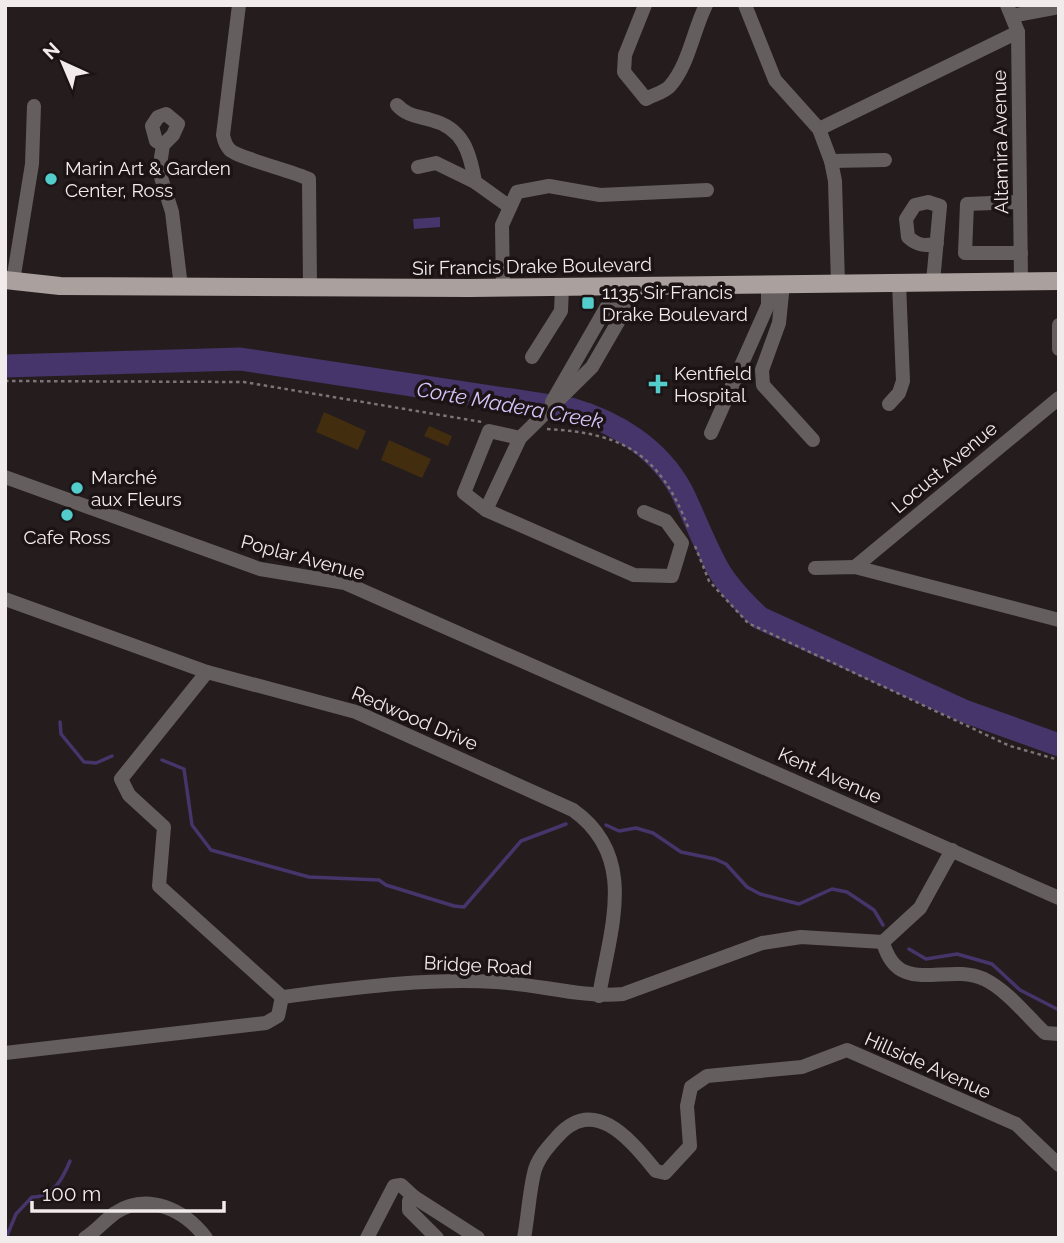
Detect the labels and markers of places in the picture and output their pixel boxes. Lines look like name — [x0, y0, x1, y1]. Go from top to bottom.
place label: Marin Art & Garden Center, Ross — [65, 157, 231, 201]
marker: Marin Art & Garden Center, Ross — [43, 171, 59, 187]
place label: 1135 Sir Francis Drake Boulevard — [602, 281, 748, 325]
marker: 1135 Sir Francis Drake Boulevard — [580, 295, 596, 311]
place label: Kentfield Hospital — [674, 362, 752, 406]
marker: Kentfield Hospital — [648, 374, 668, 394]
place label: Marché aux Fleurs — [91, 466, 182, 510]
marker: Marché aux Fleurs — [69, 480, 85, 496]
marker: Cafe Ross — [59, 507, 75, 523]
place label: Cafe Ross — [23, 526, 111, 548]

